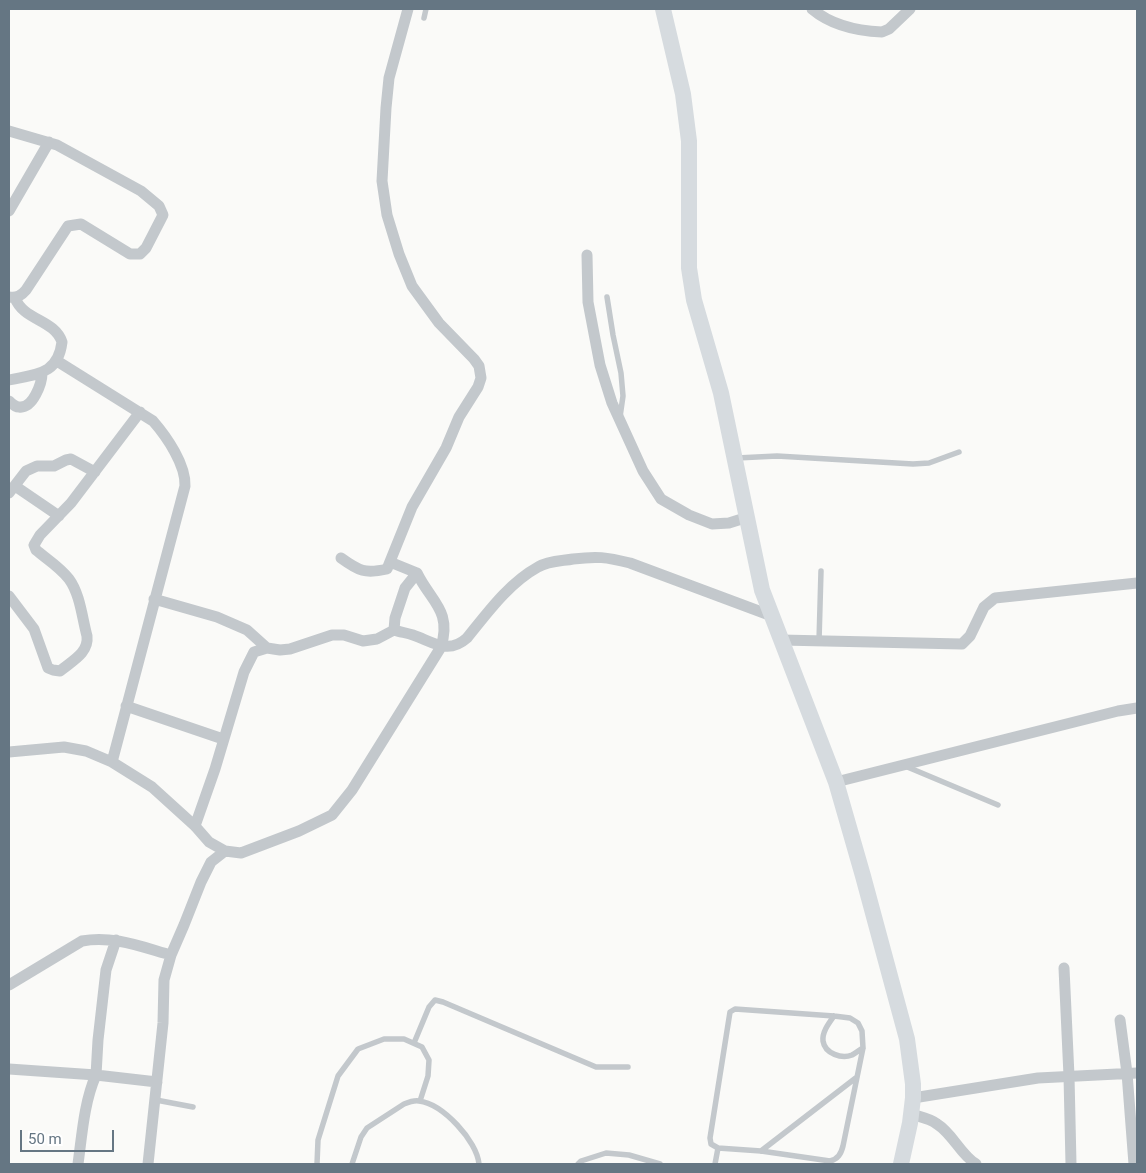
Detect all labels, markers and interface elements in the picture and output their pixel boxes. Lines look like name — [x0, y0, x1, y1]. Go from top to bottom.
scale bar — [22, 1120, 116, 1152]
text: 50 m — [28, 1130, 62, 1148]

